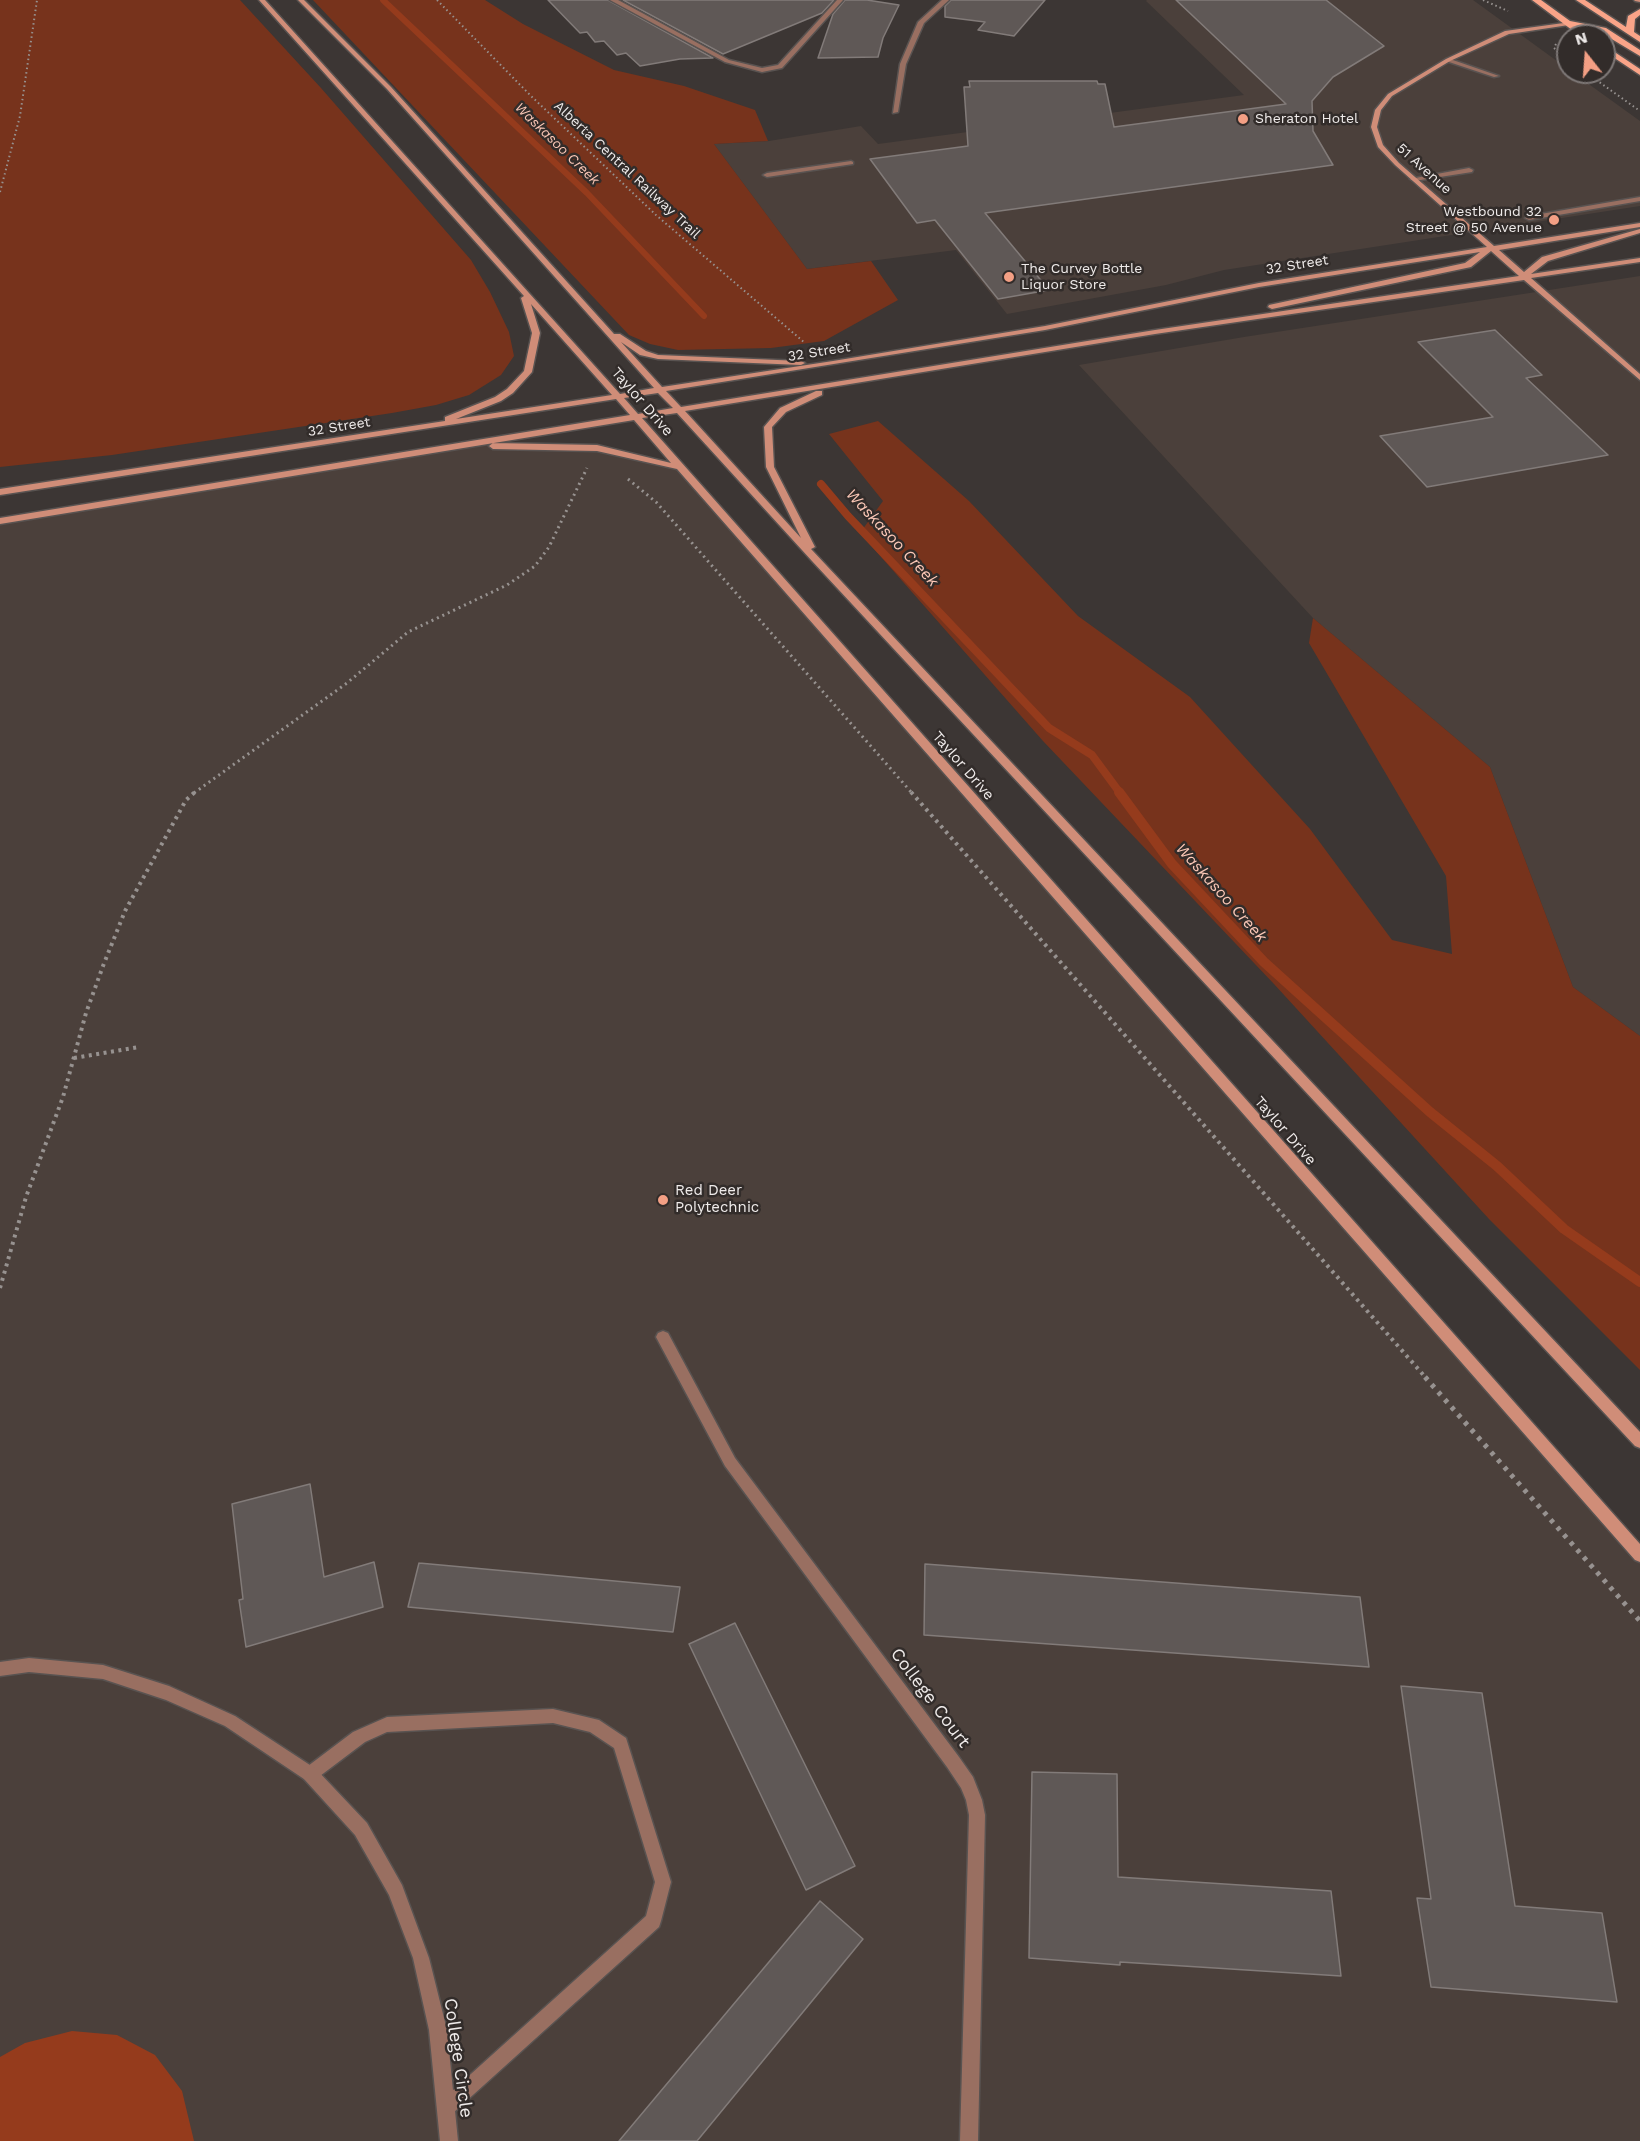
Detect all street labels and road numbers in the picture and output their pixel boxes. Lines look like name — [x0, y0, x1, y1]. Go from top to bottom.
street label: Alberta Central Railway Trail — [550, 98, 704, 242]
street label: 51 Avenue — [1393, 140, 1455, 198]
street label: 32 Street — [1264, 252, 1330, 278]
street label: 32 Street — [786, 339, 852, 365]
street label: Taylor Drive — [607, 364, 677, 440]
street label: 32 Street — [306, 414, 372, 440]
street label: Taylor Drive — [928, 728, 998, 804]
street label: Taylor Drive — [1250, 1093, 1320, 1169]
street label: College Court — [885, 1644, 975, 1752]
street label: College Circle — [439, 1997, 477, 2119]

